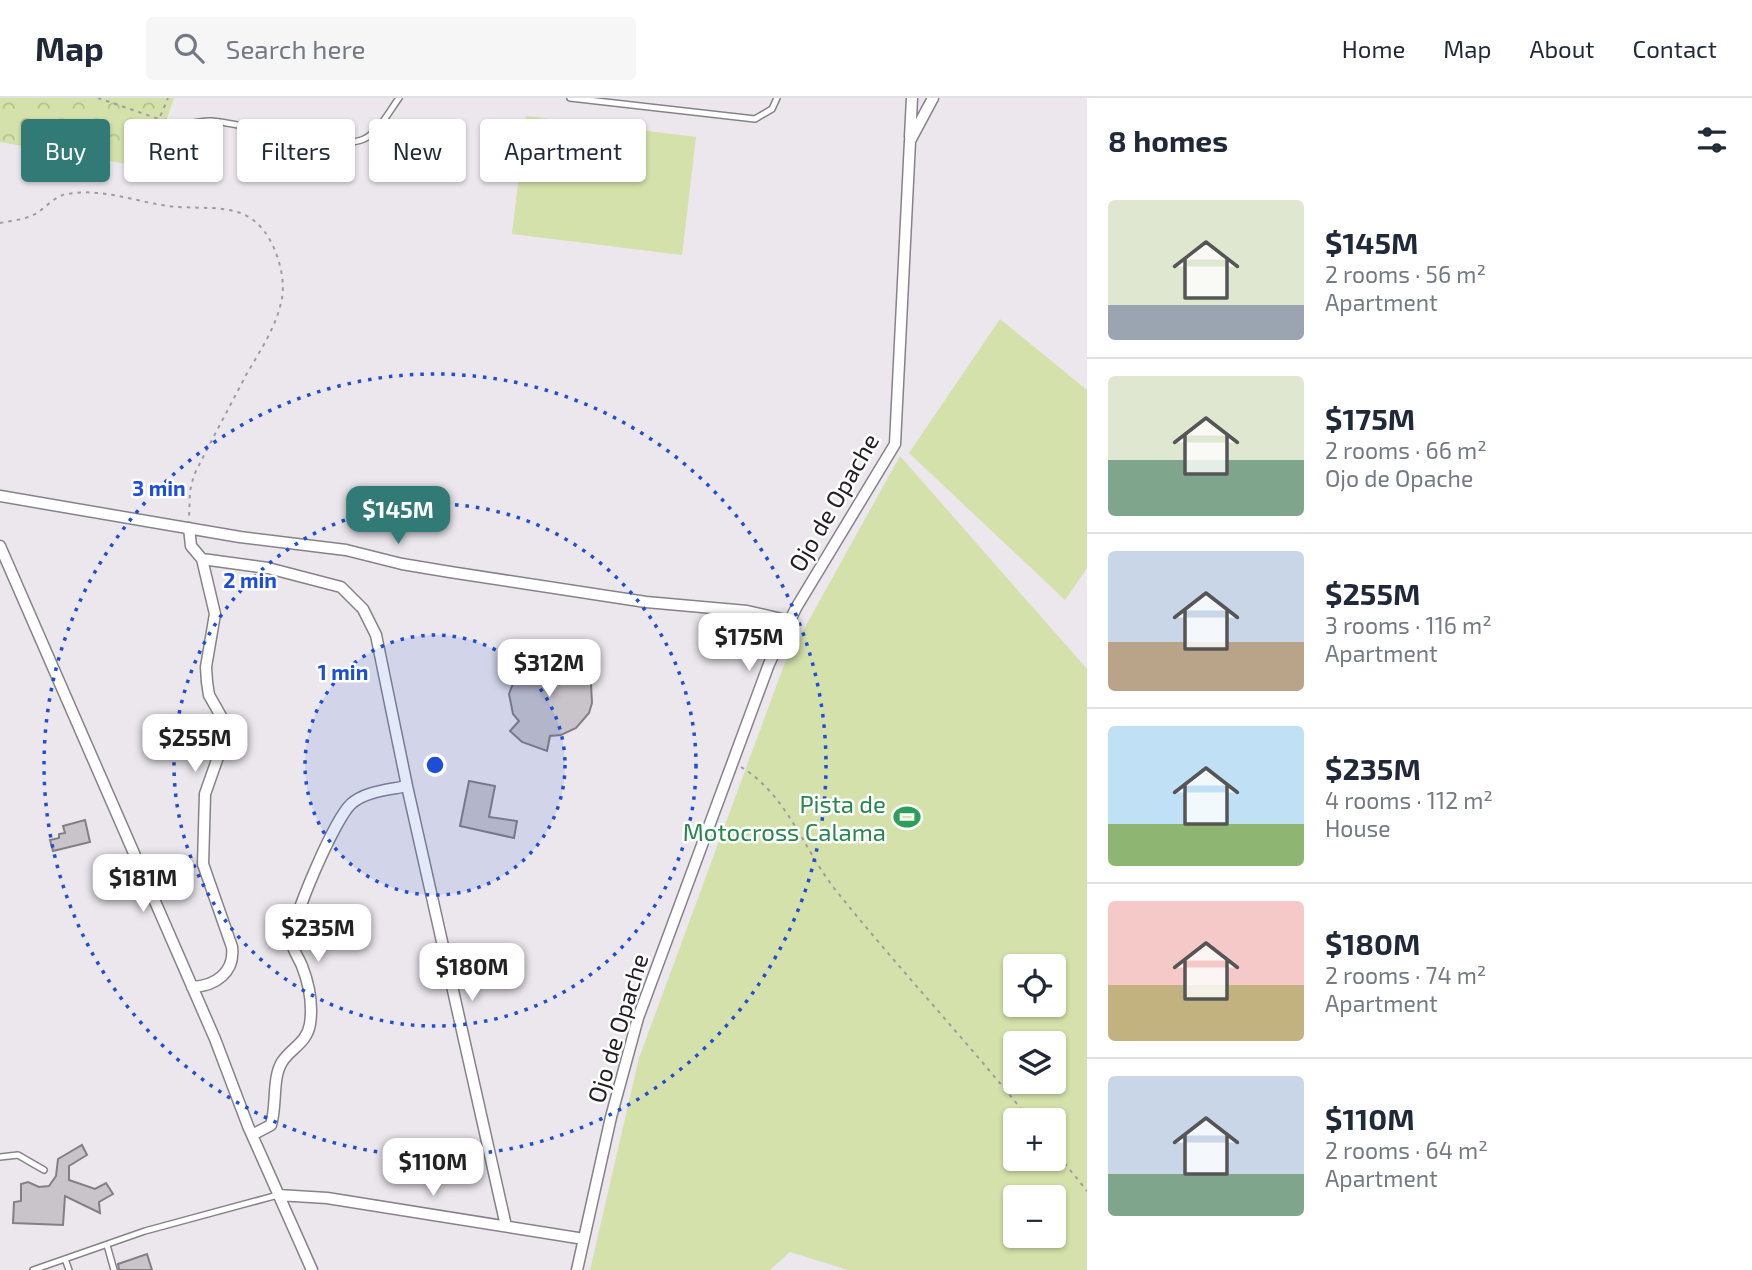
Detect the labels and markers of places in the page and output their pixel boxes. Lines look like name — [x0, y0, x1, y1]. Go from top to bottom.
pin: $145M — [349, 486, 447, 546]
pin: $175M — [700, 614, 798, 673]
pin: $312M — [500, 640, 598, 699]
pin: $255M — [146, 714, 244, 774]
centre of rings — [423, 753, 447, 777]
place label: Pista de Motocross Calama — [683, 789, 886, 846]
sports icon: Pista de Motocross Calama — [892, 802, 922, 832]
pin: $181M — [94, 854, 192, 914]
pin: $235M — [269, 904, 367, 964]
pin: $180M — [423, 944, 521, 1003]
pin: $110M — [384, 1138, 482, 1198]

